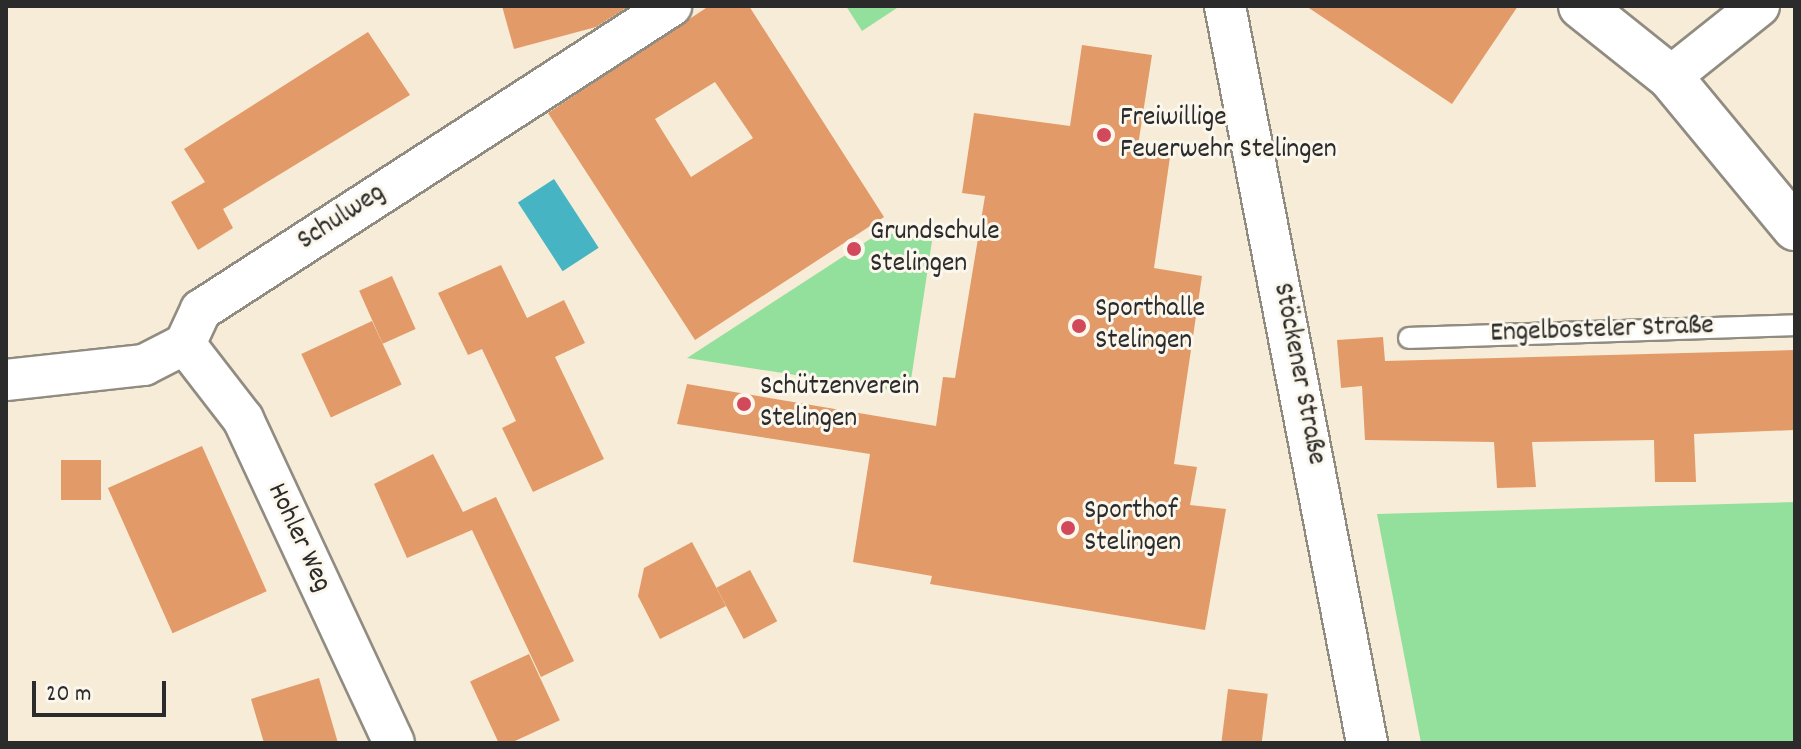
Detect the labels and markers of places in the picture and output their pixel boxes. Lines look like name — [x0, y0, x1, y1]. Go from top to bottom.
place label: Freiwillige Feuerwehr Stelingen — [1120, 102, 1337, 168]
marker: Freiwillige Feuerwehr Stelingen — [1095, 126, 1113, 144]
place label: Grundschule Stelingen — [870, 216, 1000, 282]
marker: Grundschule Stelingen — [845, 240, 863, 258]
place label: Sporthalle Stelingen — [1095, 293, 1205, 359]
marker: Sporthalle Stelingen — [1070, 317, 1088, 335]
place label: Schützenverein Stelingen — [760, 371, 919, 437]
marker: Schützenverein Stelingen — [735, 395, 753, 413]
place label: Sporthof Stelingen — [1084, 495, 1181, 561]
marker: Sporthof Stelingen — [1059, 519, 1077, 537]

